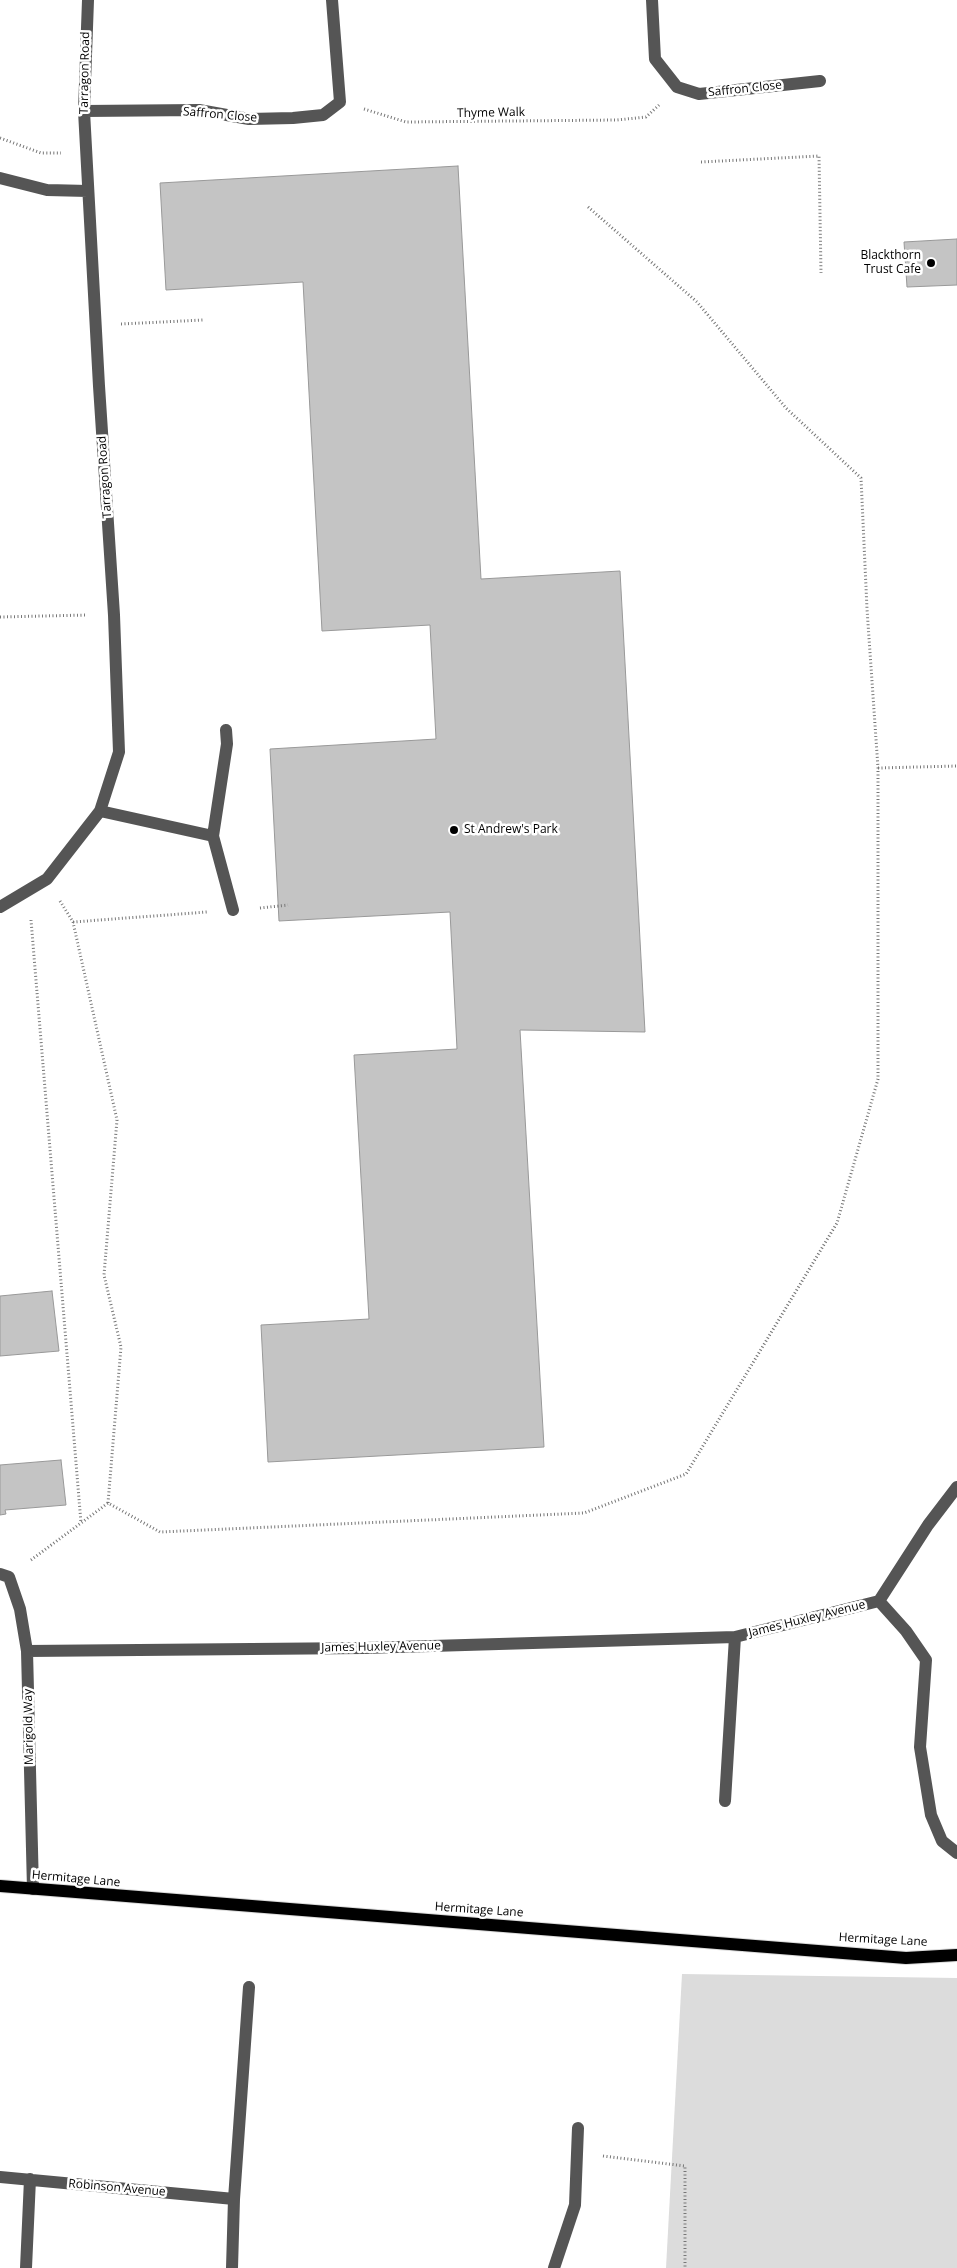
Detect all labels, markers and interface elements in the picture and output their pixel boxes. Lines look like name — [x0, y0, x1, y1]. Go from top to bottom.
street label: Tarragon Road — [77, 32, 93, 114]
street label: Saffron Close — [707, 78, 783, 100]
street label: Saffron Close — [182, 105, 258, 125]
street label: Thyme Walk — [457, 105, 525, 121]
place label: Blackthorn Trust Cafe — [860, 249, 921, 277]
marker: Blackthorn Trust Cafe — [925, 257, 937, 269]
street label: Tarragon Road — [95, 435, 115, 519]
place label: St Andrew's Park — [464, 823, 558, 837]
marker: St Andrew's Park — [448, 824, 460, 836]
street label: James Huxley Avenue — [747, 1598, 867, 1640]
street label: James Huxley Avenue — [321, 1639, 441, 1655]
street label: Marigold Way — [21, 1689, 37, 1765]
street label: Hermitage Lane — [31, 1868, 121, 1890]
street label: Hermitage Lane — [434, 1900, 524, 1920]
street label: Hermitage Lane — [838, 1930, 928, 1950]
street label: Robinson Avenue — [68, 2177, 166, 2199]

